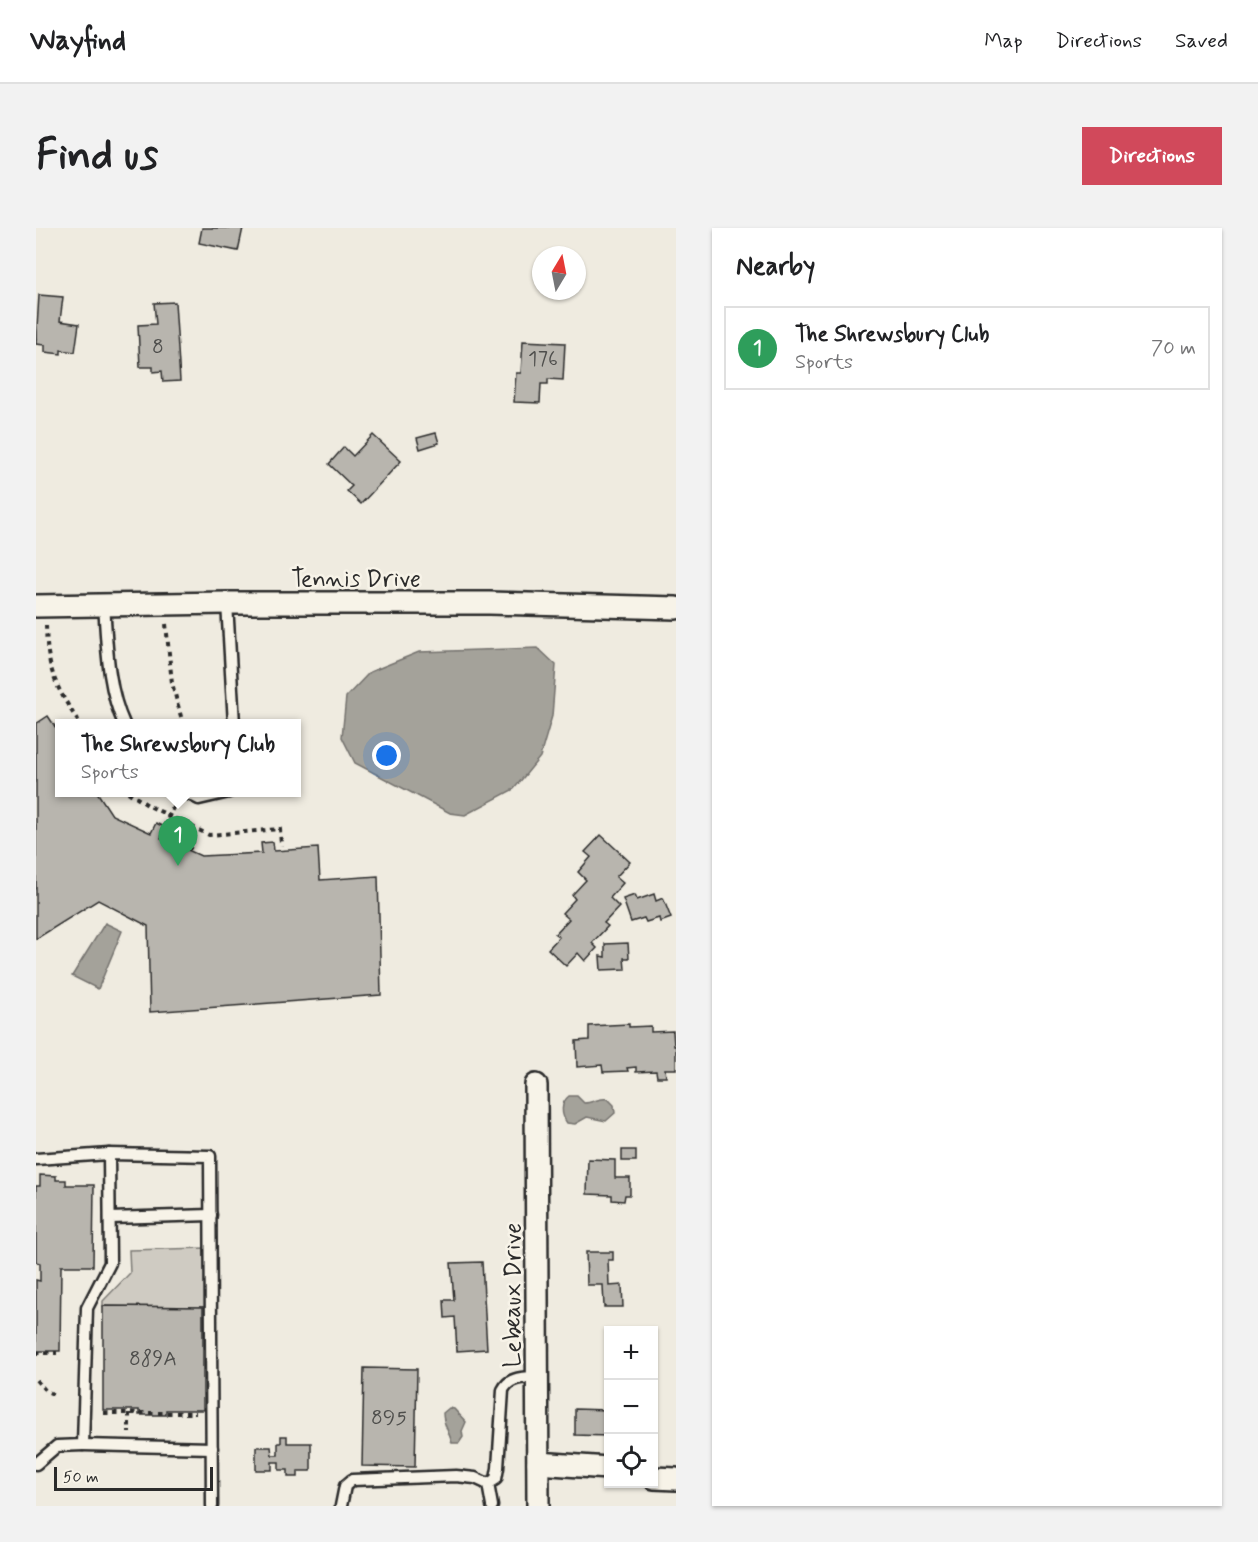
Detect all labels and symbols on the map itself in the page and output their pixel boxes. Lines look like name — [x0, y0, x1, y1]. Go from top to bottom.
north arrow — [532, 246, 586, 300]
house number: 8 — [152, 333, 164, 361]
house number: 176 — [528, 345, 558, 373]
street label: Tennis Drive — [291, 564, 421, 595]
your location — [372, 741, 401, 770]
pin: 1 — [158, 816, 198, 866]
street label: Lebeaux Drive — [498, 1223, 529, 1367]
house number: 889A — [129, 1345, 177, 1373]
house number: 895 — [371, 1404, 407, 1432]
scale bar — [54, 1464, 213, 1492]

